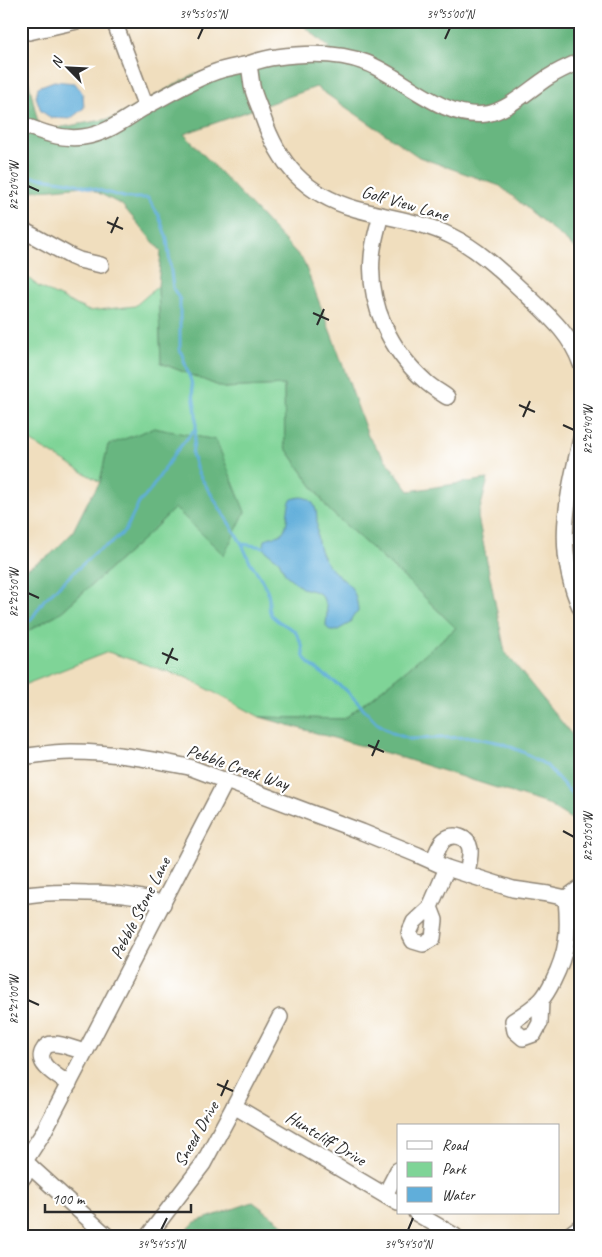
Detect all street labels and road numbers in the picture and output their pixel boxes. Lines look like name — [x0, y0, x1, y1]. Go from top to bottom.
street label: Golf View Lane — [359, 180, 452, 226]
street label: Pebble Creek Way — [184, 739, 294, 795]
street label: Pebble Stone Lane — [105, 852, 176, 963]
street label: Sneed Drive — [169, 1096, 224, 1171]
street label: Huntcliff Drive — [282, 1106, 371, 1171]

